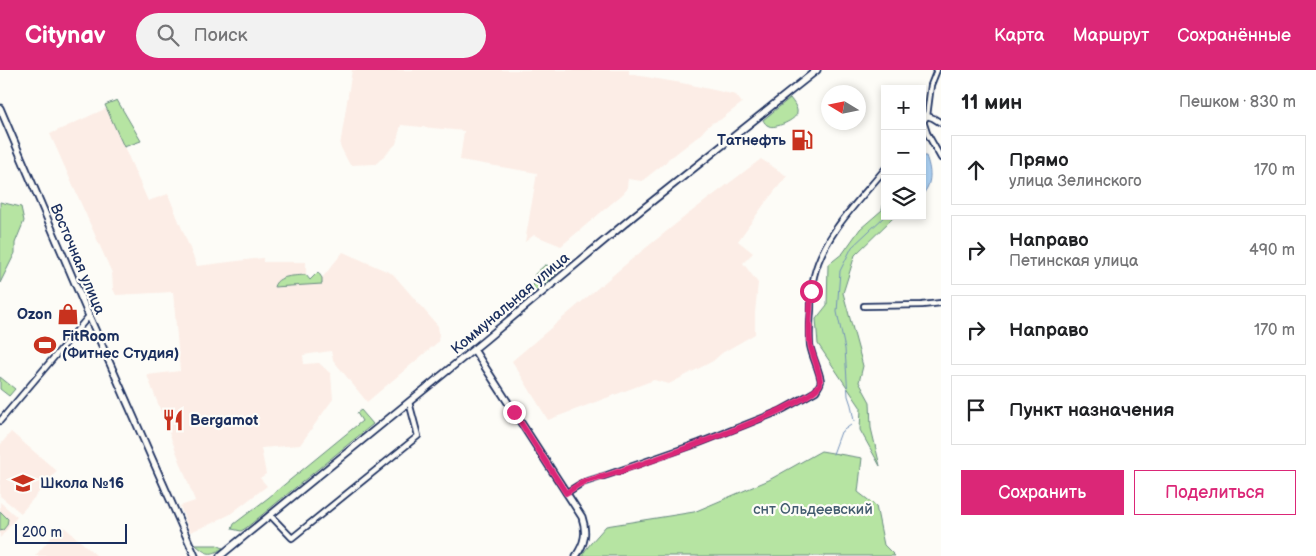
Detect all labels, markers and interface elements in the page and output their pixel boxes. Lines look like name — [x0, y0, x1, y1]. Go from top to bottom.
search box — [136, 13, 486, 58]
text: Citynav — [25, 21, 106, 50]
icon: search — [154, 21, 182, 49]
text: Поиск — [194, 24, 248, 47]
text: Карта — [994, 25, 1045, 46]
text: Маршрут — [1073, 25, 1149, 46]
text: Сохранённые — [1177, 25, 1291, 46]
north arrow — [821, 85, 866, 130]
map controls — [881, 85, 926, 220]
button: + — [881, 85, 926, 130]
text: 11 мин — [961, 90, 1022, 115]
text: Пешком · 830 m — [1179, 93, 1296, 112]
fuel station icon: Татнефть — [789, 127, 815, 153]
button: − — [881, 130, 926, 175]
place label: Татнефть — [717, 131, 786, 150]
text: Прямо — [1009, 149, 1069, 172]
icon: ahead — [962, 156, 990, 184]
text: 170 m — [1254, 161, 1295, 180]
text: улица Зелинского — [1009, 172, 1142, 191]
button: layers — [881, 175, 926, 220]
street label: Восточная улица — [46, 201, 109, 317]
text: Направо — [1009, 229, 1089, 252]
icon: right — [962, 236, 990, 264]
text: 490 m — [1249, 241, 1295, 260]
street label: Коммунальная улица — [447, 248, 573, 358]
text: Петинская улица — [1009, 252, 1138, 271]
route start — [800, 280, 823, 303]
shop icon: Ozon — [55, 301, 81, 327]
place label: Ozon — [17, 305, 52, 324]
icon: right — [962, 316, 990, 344]
text: Направо — [1009, 319, 1089, 342]
text: 170 m — [1254, 321, 1295, 340]
place label: FitRoom (Фитнес Студия) — [62, 327, 179, 363]
sports icon: FitRoom (Фитнес Студия) — [32, 332, 58, 358]
icon: arrive — [962, 396, 990, 424]
text: Пункт назначения — [1009, 399, 1174, 422]
route end — [503, 401, 526, 424]
restaurant icon: Bergamot — [160, 407, 186, 433]
place label: Bergamot — [190, 411, 258, 430]
school or university icon: Школа №16 — [10, 470, 36, 496]
button: Сохранить — [961, 470, 1124, 515]
button: Поделиться — [1134, 470, 1296, 515]
place label: Школа №16 — [40, 474, 124, 493]
park label: снт Ольдеевский — [753, 500, 873, 519]
scale bar — [15, 521, 128, 544]
text: 200 m — [22, 524, 62, 541]

